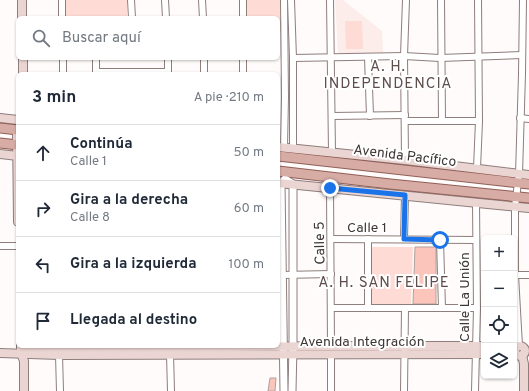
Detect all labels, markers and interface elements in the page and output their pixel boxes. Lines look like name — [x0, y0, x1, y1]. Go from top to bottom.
search box — [16, 16, 280, 60]
icon: search — [30, 27, 52, 49]
text: Buscar aquí — [62, 29, 141, 48]
district label: A. H. INDEPENDENCIA — [323, 58, 453, 94]
text: 3 min — [32, 87, 76, 109]
text: A pie · 210 m — [194, 90, 264, 106]
text: Continúa — [70, 135, 132, 154]
icon: ahead — [32, 142, 54, 164]
street label: Avenida Pacífico — [352, 142, 457, 171]
text: 50 m — [234, 145, 264, 161]
text: Calle 1 — [70, 154, 107, 170]
route end — [321, 179, 339, 197]
text: Gira a la derecha — [70, 191, 188, 210]
icon: right — [32, 198, 54, 220]
text: 60 m — [234, 201, 264, 217]
text: Calle 8 — [70, 210, 110, 226]
street label: Calle 1 — [347, 220, 387, 237]
street label: Calle 5 — [312, 221, 329, 265]
route start — [431, 231, 449, 249]
map controls — [481, 235, 517, 379]
button: + — [481, 235, 517, 271]
street label: Calle La Unión — [457, 252, 474, 342]
icon: left — [32, 254, 54, 276]
text: Gira a la izquierda — [70, 255, 197, 274]
text: 100 m — [228, 257, 264, 273]
button: − — [481, 271, 517, 307]
district label: A. H. SAN FELIPE — [318, 274, 450, 293]
button: locate — [481, 307, 517, 343]
icon: arrive — [32, 310, 54, 332]
text: Llegada al destino — [70, 311, 197, 330]
street label: Avenida Integración — [299, 334, 425, 351]
button: layers — [481, 343, 517, 379]

